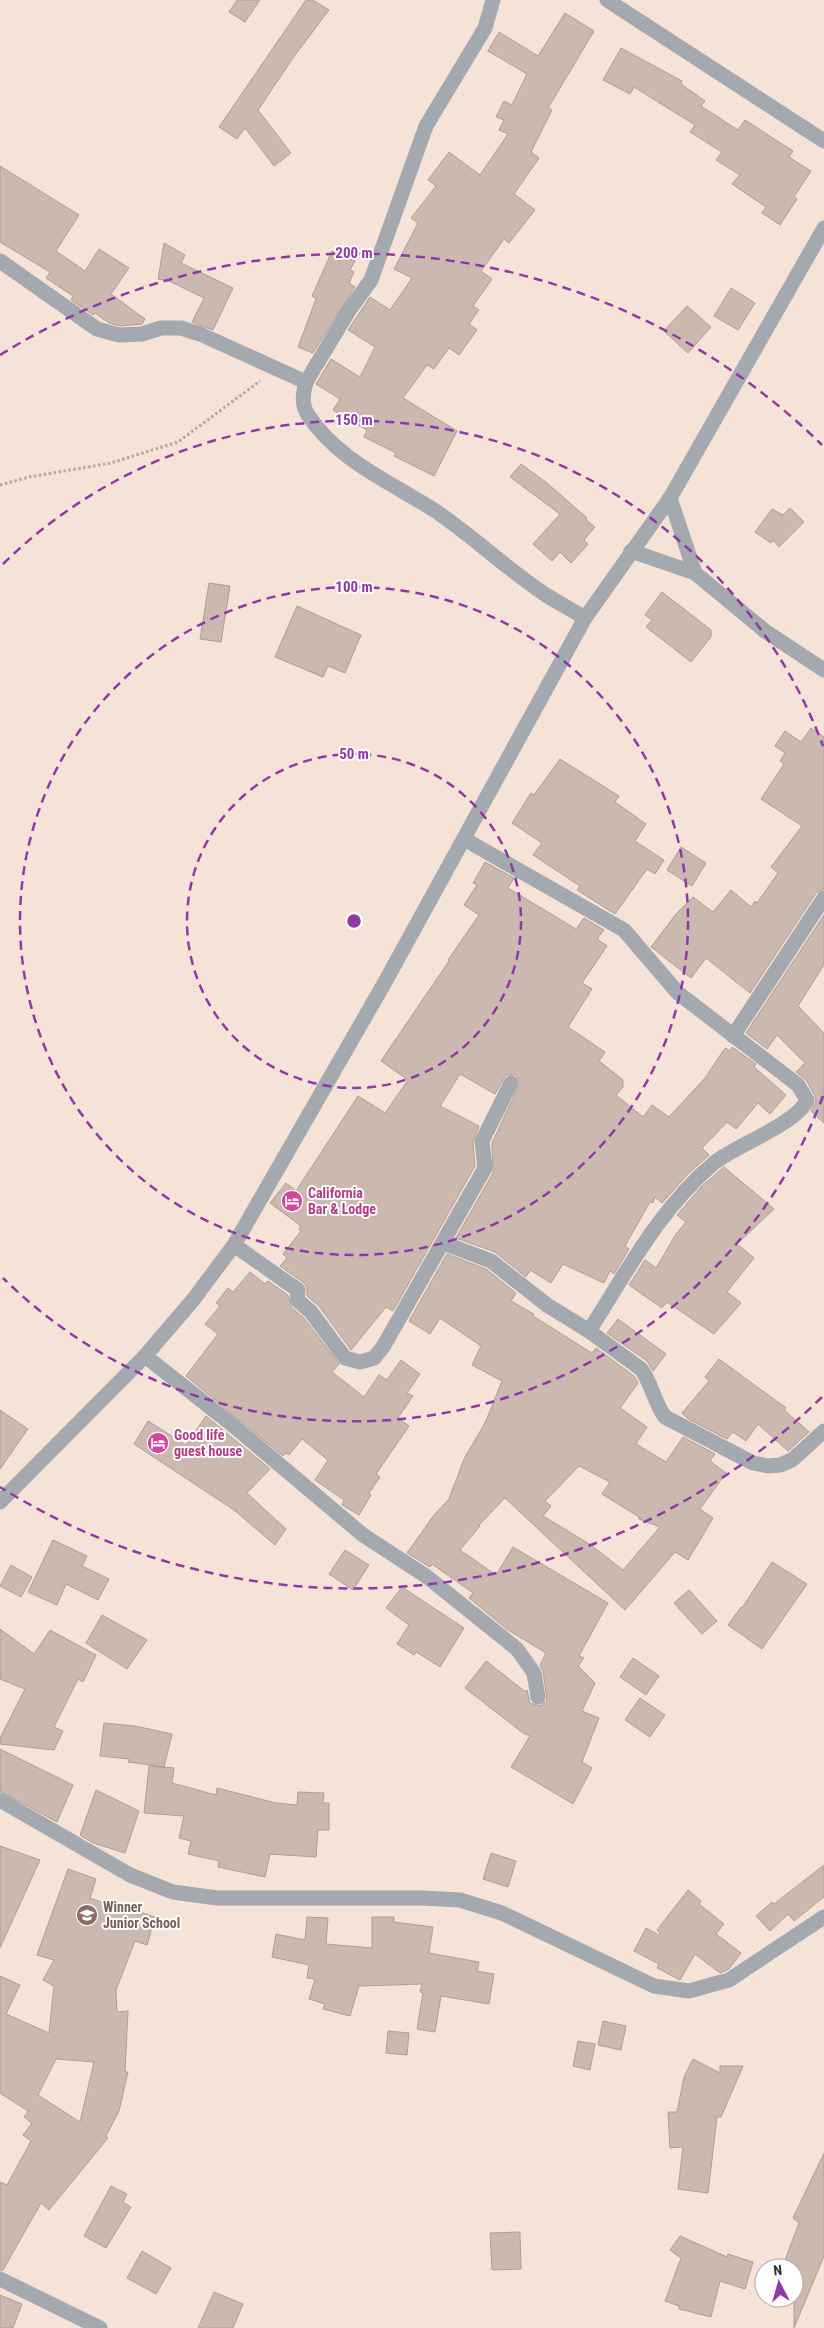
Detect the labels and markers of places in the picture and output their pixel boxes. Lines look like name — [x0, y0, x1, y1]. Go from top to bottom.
centre of rings — [345, 912, 363, 930]
place label: California Bar & Lodge — [308, 1185, 376, 1217]
hotel icon: California Bar & Lodge — [280, 1189, 304, 1213]
place label: Good life guest house — [174, 1427, 243, 1459]
hotel icon: Good life guest house — [146, 1431, 170, 1455]
place label: Winner Junior School — [103, 1899, 180, 1931]
school or university icon: Winner Junior School — [75, 1903, 99, 1927]

